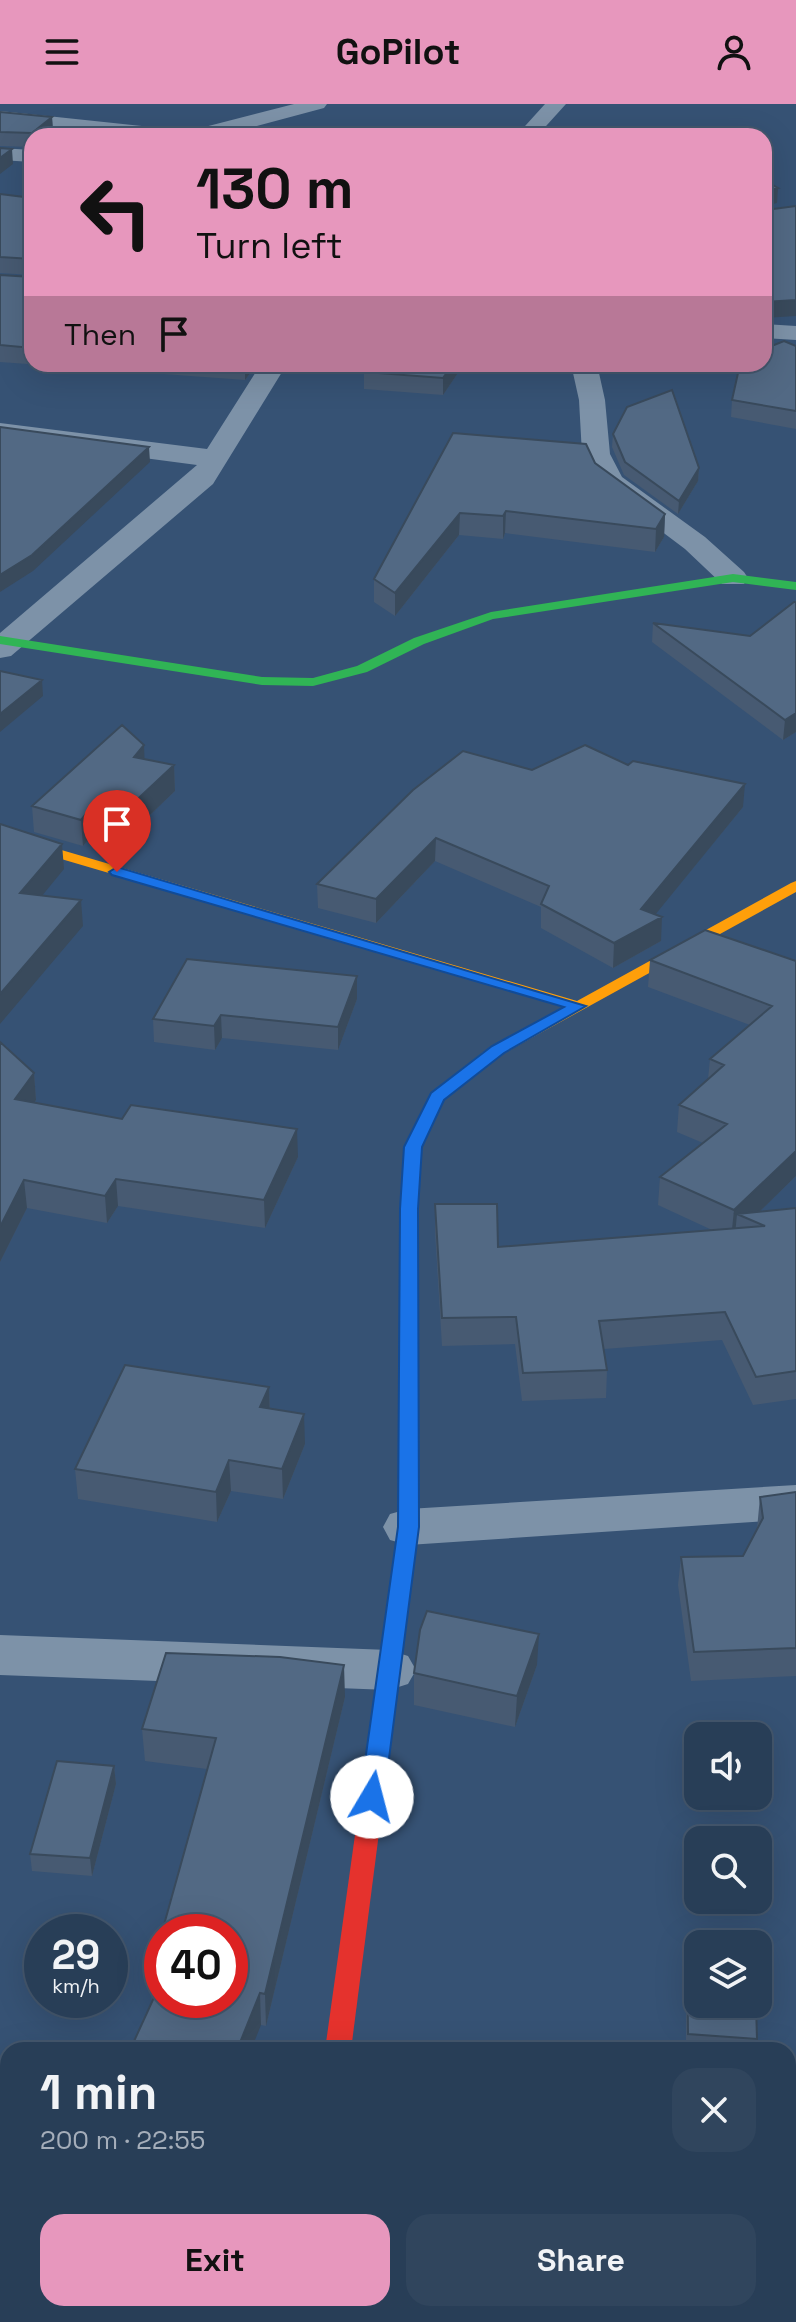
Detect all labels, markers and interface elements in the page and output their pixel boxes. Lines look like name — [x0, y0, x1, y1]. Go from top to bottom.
text: GoPilot — [336, 29, 460, 75]
icon: menu — [40, 30, 84, 74]
icon: person — [712, 30, 756, 74]
text: 130 m — [196, 153, 354, 224]
icon: left — [64, 160, 168, 264]
text: Turn left — [196, 223, 343, 269]
icon: arrive — [152, 312, 196, 356]
text: Then — [64, 315, 136, 354]
pin — [83, 790, 151, 872]
icon: arrive — [95, 802, 139, 846]
map controls — [684, 1722, 772, 2018]
button: sound — [684, 1722, 772, 1810]
position arrow — [330, 1755, 414, 1839]
button: search — [684, 1826, 772, 1914]
speed limit sign: 40 — [144, 1914, 248, 2018]
text: 29 — [52, 1930, 100, 1981]
button: layers — [684, 1930, 772, 2018]
text: km/h — [52, 1973, 100, 1999]
text: 1 min — [40, 2062, 157, 2123]
button: close — [672, 2068, 756, 2152]
text: 200 m · 22:55 — [40, 2123, 205, 2157]
button: Exit — [40, 2214, 390, 2306]
button: Share — [406, 2214, 756, 2306]

